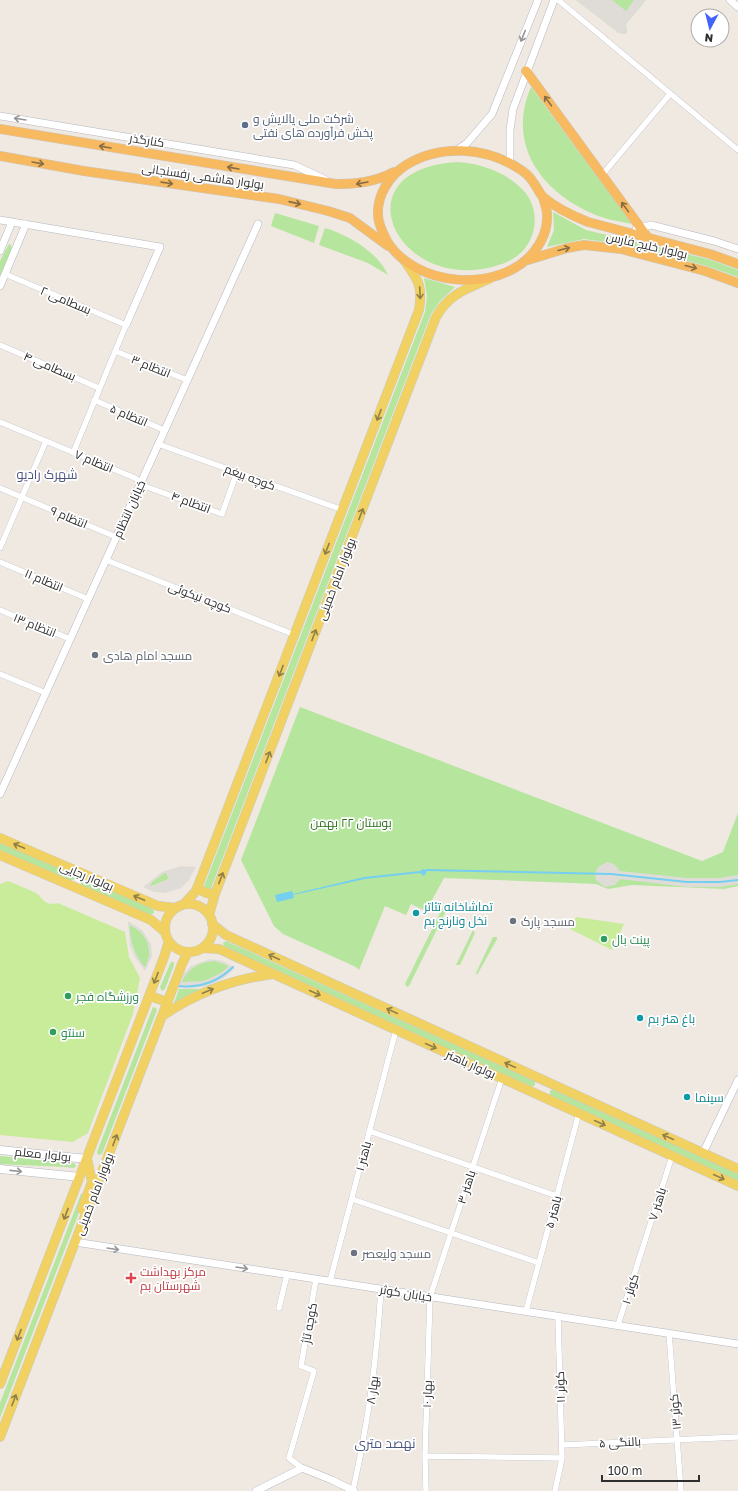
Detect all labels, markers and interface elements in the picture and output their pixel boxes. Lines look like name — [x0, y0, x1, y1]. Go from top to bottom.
north arrow — [690, 8, 730, 48]
one-way arrow — [519, 30, 526, 42]
text: N — [704, 31, 714, 45]
one-way arrow — [544, 96, 553, 107]
place label: شرکت ملی پالایش و پخش فرآورده های نفتی — [253, 111, 374, 142]
one-way arrow — [14, 115, 27, 123]
marker: شرکت ملی پالایش و پخش فرآورده های نفتی — [240, 120, 250, 130]
street label: کنارگذر — [127, 130, 166, 150]
one-way arrow — [99, 143, 112, 151]
one-way arrow — [32, 159, 45, 167]
street label: بولوار هاشمی رفسنجانی — [141, 160, 265, 192]
one-way arrow — [227, 164, 240, 172]
one-way arrow — [160, 179, 173, 187]
one-way arrow — [356, 179, 369, 187]
one-way arrow — [288, 200, 301, 208]
one-way arrow — [621, 201, 629, 212]
street label: بولوار خلیج فارس — [605, 228, 689, 263]
one-way arrow — [557, 244, 570, 252]
one-way arrow — [684, 264, 697, 272]
street label: بسطامی ۲ — [38, 283, 94, 317]
one-way arrow — [417, 286, 424, 299]
street label: بسطامی ۴ — [22, 348, 78, 384]
street label: انتظام ۳ — [129, 351, 173, 382]
street label: انتظام ۵ — [107, 400, 150, 431]
one-way arrow — [375, 408, 383, 420]
street label: انتظام ۷ — [72, 446, 116, 477]
street label: کوچه بیغم — [222, 461, 278, 495]
district label: شهرک رادیو — [17, 466, 77, 482]
street label: خیابان انتظام — [110, 478, 149, 541]
street label: انتظام ۴ — [169, 488, 213, 517]
street label: انتظام ۹ — [48, 502, 90, 532]
one-way arrow — [357, 508, 365, 520]
street label: بولوار امام خمینی — [313, 536, 360, 623]
one-way arrow — [323, 543, 331, 555]
street label: انتظام ۱۱ — [22, 565, 66, 596]
street label: کوچه نیکوئی — [166, 578, 234, 618]
street label: انتظام ۱۳ — [11, 610, 59, 641]
one-way arrow — [311, 630, 319, 642]
place label: مسجد امام هادی — [103, 648, 192, 664]
marker: مسجد امام هادی — [90, 650, 100, 660]
one-way arrow — [276, 664, 284, 676]
one-way arrow — [264, 751, 272, 763]
park label: بوستان ۲۲ بهمن — [310, 815, 392, 830]
one-way arrow — [14, 842, 26, 849]
street label: بولوار رجایی — [58, 858, 116, 894]
one-way arrow — [217, 872, 225, 884]
one-way arrow — [133, 894, 145, 901]
place label: تماشاخانه تئاتر نخل ونارنج بم — [423, 899, 494, 929]
marker: تماشاخانه تئاتر نخل ونارنج بم — [411, 908, 421, 918]
place label: مسجد پارک — [521, 914, 575, 931]
marker: مسجد پارک — [508, 916, 518, 926]
place label: پینت بال — [612, 932, 651, 949]
marker: پینت بال — [599, 934, 609, 944]
one-way arrow — [268, 953, 280, 960]
one-way arrow — [152, 971, 160, 983]
one-way arrow — [202, 986, 214, 994]
place label: ورزشگاه فجر — [75, 989, 139, 1004]
one-way arrow — [309, 990, 321, 997]
marker: ورزشگاه فجر — [63, 991, 73, 1001]
one-way arrow — [386, 1007, 398, 1014]
place label: باغ هنر بم — [648, 1011, 695, 1027]
marker: باغ هنر بم — [635, 1013, 645, 1023]
place label: سنتو — [61, 1025, 85, 1040]
marker: سنتو — [48, 1027, 58, 1037]
one-way arrow — [425, 1043, 437, 1050]
street label: بولوار باهنر — [443, 1046, 498, 1082]
one-way arrow — [505, 1061, 517, 1068]
place label: سینما — [695, 1090, 724, 1105]
marker: سینما — [682, 1092, 692, 1102]
one-way arrow — [594, 1120, 606, 1127]
one-way arrow — [662, 1133, 674, 1140]
one-way arrow — [111, 1134, 119, 1146]
street label: باهنر ۱ — [352, 1139, 374, 1173]
street label: بولوار معلم — [14, 1144, 72, 1165]
street label: بولوار امام خمینی — [71, 1151, 118, 1238]
one-way arrow — [9, 1167, 22, 1175]
street label: باهنر ۳ — [454, 1168, 478, 1206]
one-way arrow — [712, 1174, 724, 1181]
street label: باهنر ۷ — [645, 1186, 669, 1222]
street label: باهنر ۵ — [541, 1194, 565, 1230]
one-way arrow — [61, 1207, 69, 1219]
one-way arrow — [106, 1245, 119, 1253]
place label: مسجد ولیعصر — [361, 1246, 431, 1261]
marker: مسجد ولیعصر — [349, 1248, 359, 1258]
place label: مرکز بهداشت شهرستان بم — [140, 1264, 206, 1294]
one-way arrow — [235, 1264, 248, 1272]
marker: مرکز بهداشت شهرستان بم — [125, 1272, 137, 1284]
street label: کوثر ۱۰ — [618, 1272, 642, 1306]
street label: خیابان کوثر — [378, 1281, 433, 1305]
street label: کوچه تاژ — [298, 1302, 322, 1346]
one-way arrow — [14, 1329, 22, 1341]
street label: کوثر ۱۱ — [552, 1371, 568, 1403]
street label: بهار ۸ — [363, 1375, 381, 1405]
street label: بهار ۱۰ — [419, 1380, 435, 1408]
street label: کوثر ۱۳ — [666, 1393, 684, 1431]
one-way arrow — [11, 1395, 19, 1407]
street label: بالنگی ۵ — [599, 1433, 641, 1451]
district label: نهصد متری — [354, 1435, 416, 1451]
scale bar — [602, 1457, 699, 1483]
text: 100 m — [608, 1463, 642, 1478]

